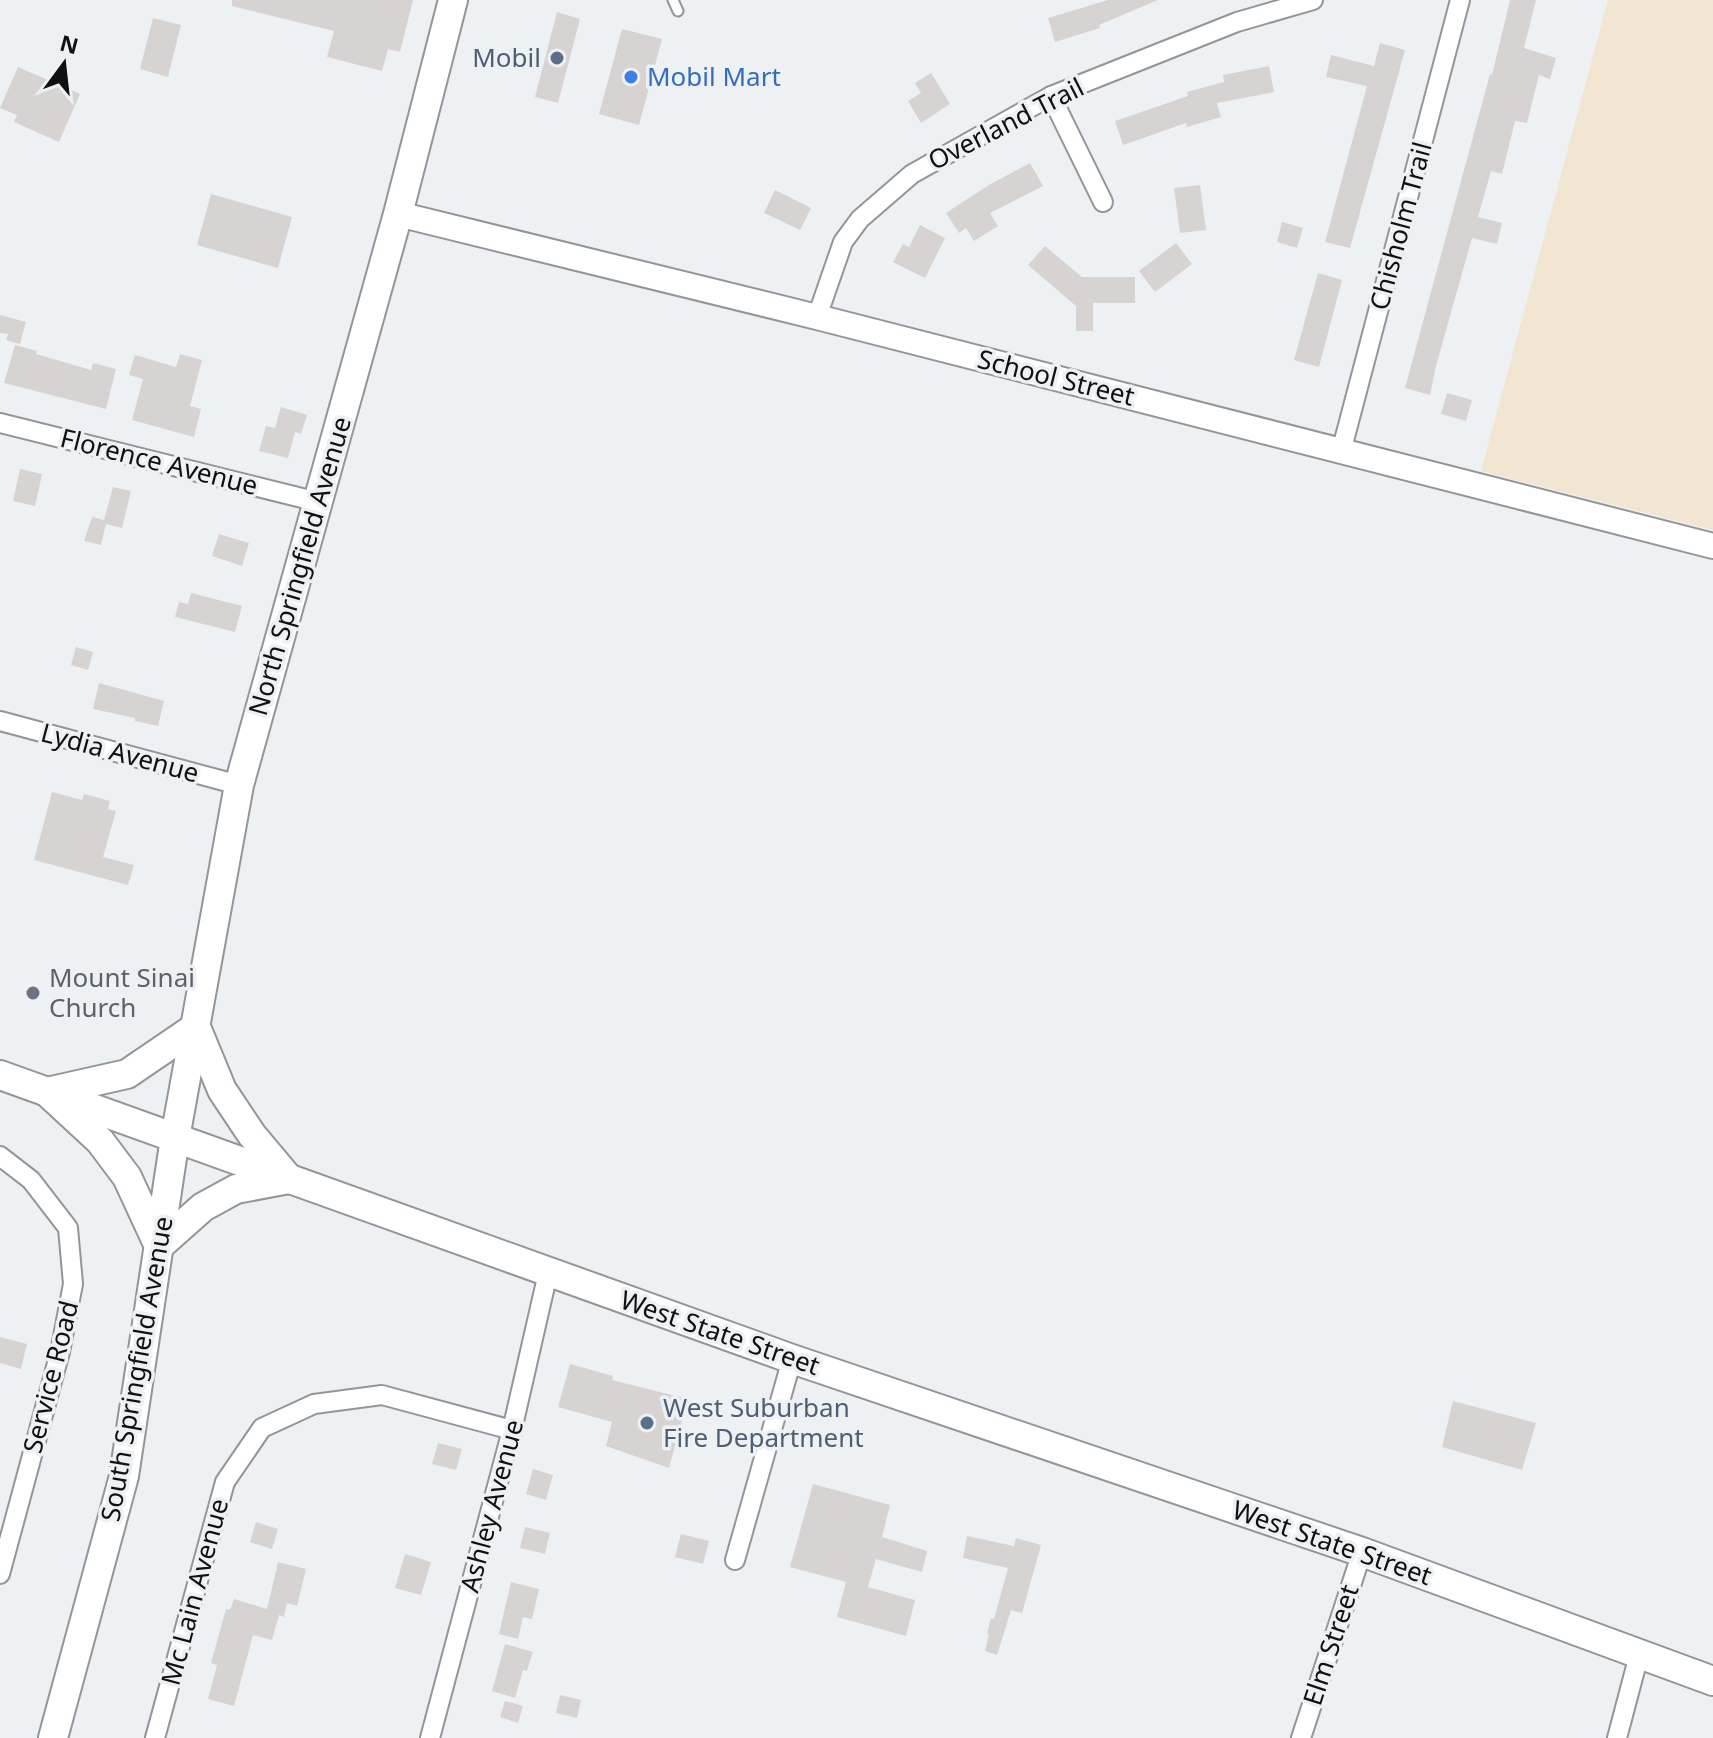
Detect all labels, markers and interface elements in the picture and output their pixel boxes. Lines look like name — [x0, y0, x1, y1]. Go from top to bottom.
north arrow — [24, 24, 104, 104]
text: N — [57, 27, 82, 61]
place label: Mobil — [472, 39, 541, 75]
marker: Mobil — [548, 49, 566, 67]
place label: Mobil Mart — [647, 58, 781, 94]
marker: Mobil Mart — [622, 68, 640, 86]
street label: Overland Trail — [921, 68, 1090, 178]
street label: Chisholm Trail — [1360, 138, 1440, 314]
street label: School Street — [974, 340, 1138, 414]
street label: North Springfield Avenue — [239, 412, 359, 719]
street label: Florence Avenue — [57, 419, 262, 503]
street label: Lydia Avenue — [37, 714, 203, 790]
place label: Mount Sinai Church — [49, 959, 195, 1025]
marker: Mount Sinai Church — [24, 984, 42, 1002]
street label: South Springfield Avenue — [91, 1213, 181, 1524]
street label: West State Street — [616, 1281, 825, 1383]
street label: Service Road — [14, 1297, 86, 1457]
place label: West Suburban Fire Department — [663, 1389, 864, 1455]
marker: West Suburban Fire Department — [638, 1414, 656, 1432]
street label: Ashley Avenue — [451, 1415, 531, 1596]
street label: West State Street — [1228, 1491, 1437, 1593]
street label: Mc Lain Avenue — [152, 1494, 236, 1689]
street label: Elm Street — [1294, 1580, 1366, 1710]

